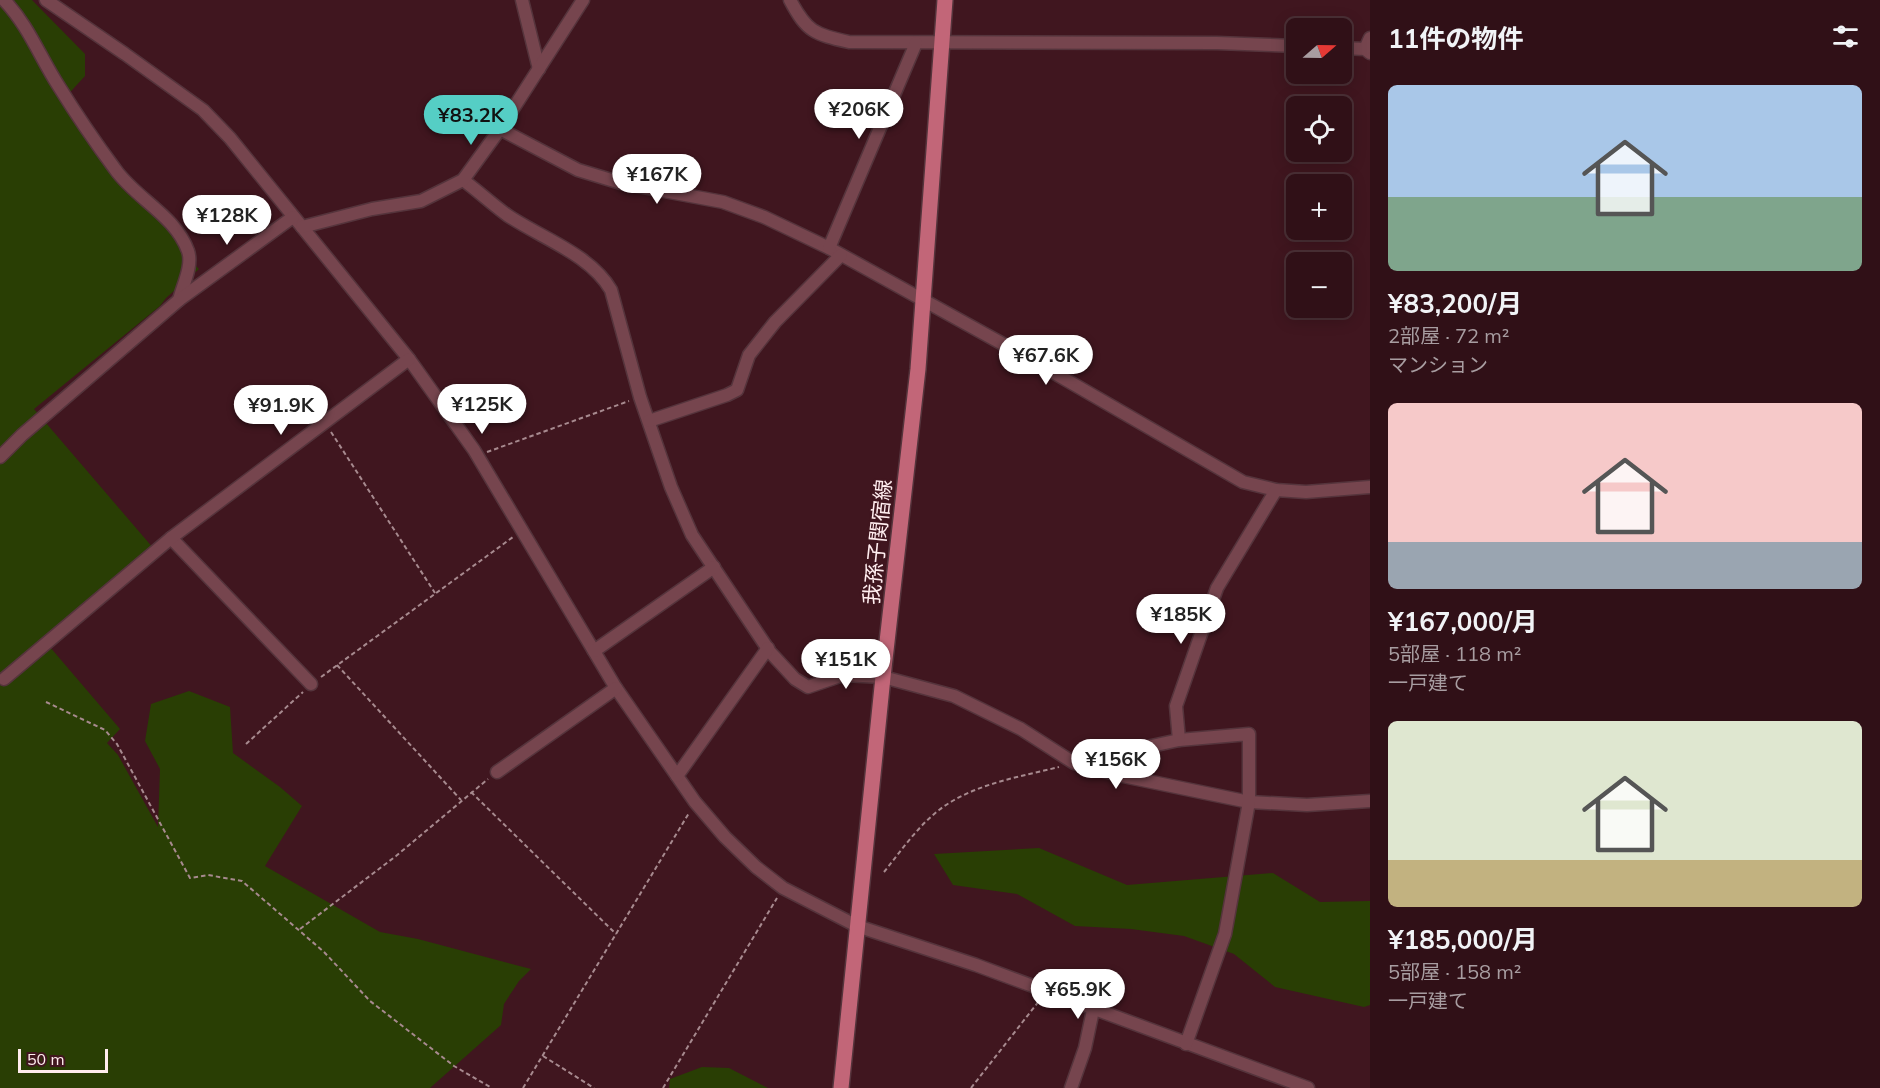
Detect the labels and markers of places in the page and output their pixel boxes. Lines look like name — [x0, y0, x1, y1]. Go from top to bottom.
pin: ¥206K — [817, 89, 901, 140]
pin: ¥83.2K — [422, 95, 520, 146]
pin: ¥167K — [615, 154, 699, 205]
pin: ¥128K — [185, 195, 269, 246]
pin: ¥67.6K — [997, 335, 1095, 386]
pin: ¥125K — [440, 384, 524, 435]
pin: ¥91.9K — [232, 385, 330, 436]
pin: ¥185K — [1139, 594, 1223, 645]
pin: ¥151K — [804, 639, 888, 690]
pin: ¥156K — [1074, 739, 1158, 790]
pin: ¥65.9K — [1029, 969, 1127, 1020]

